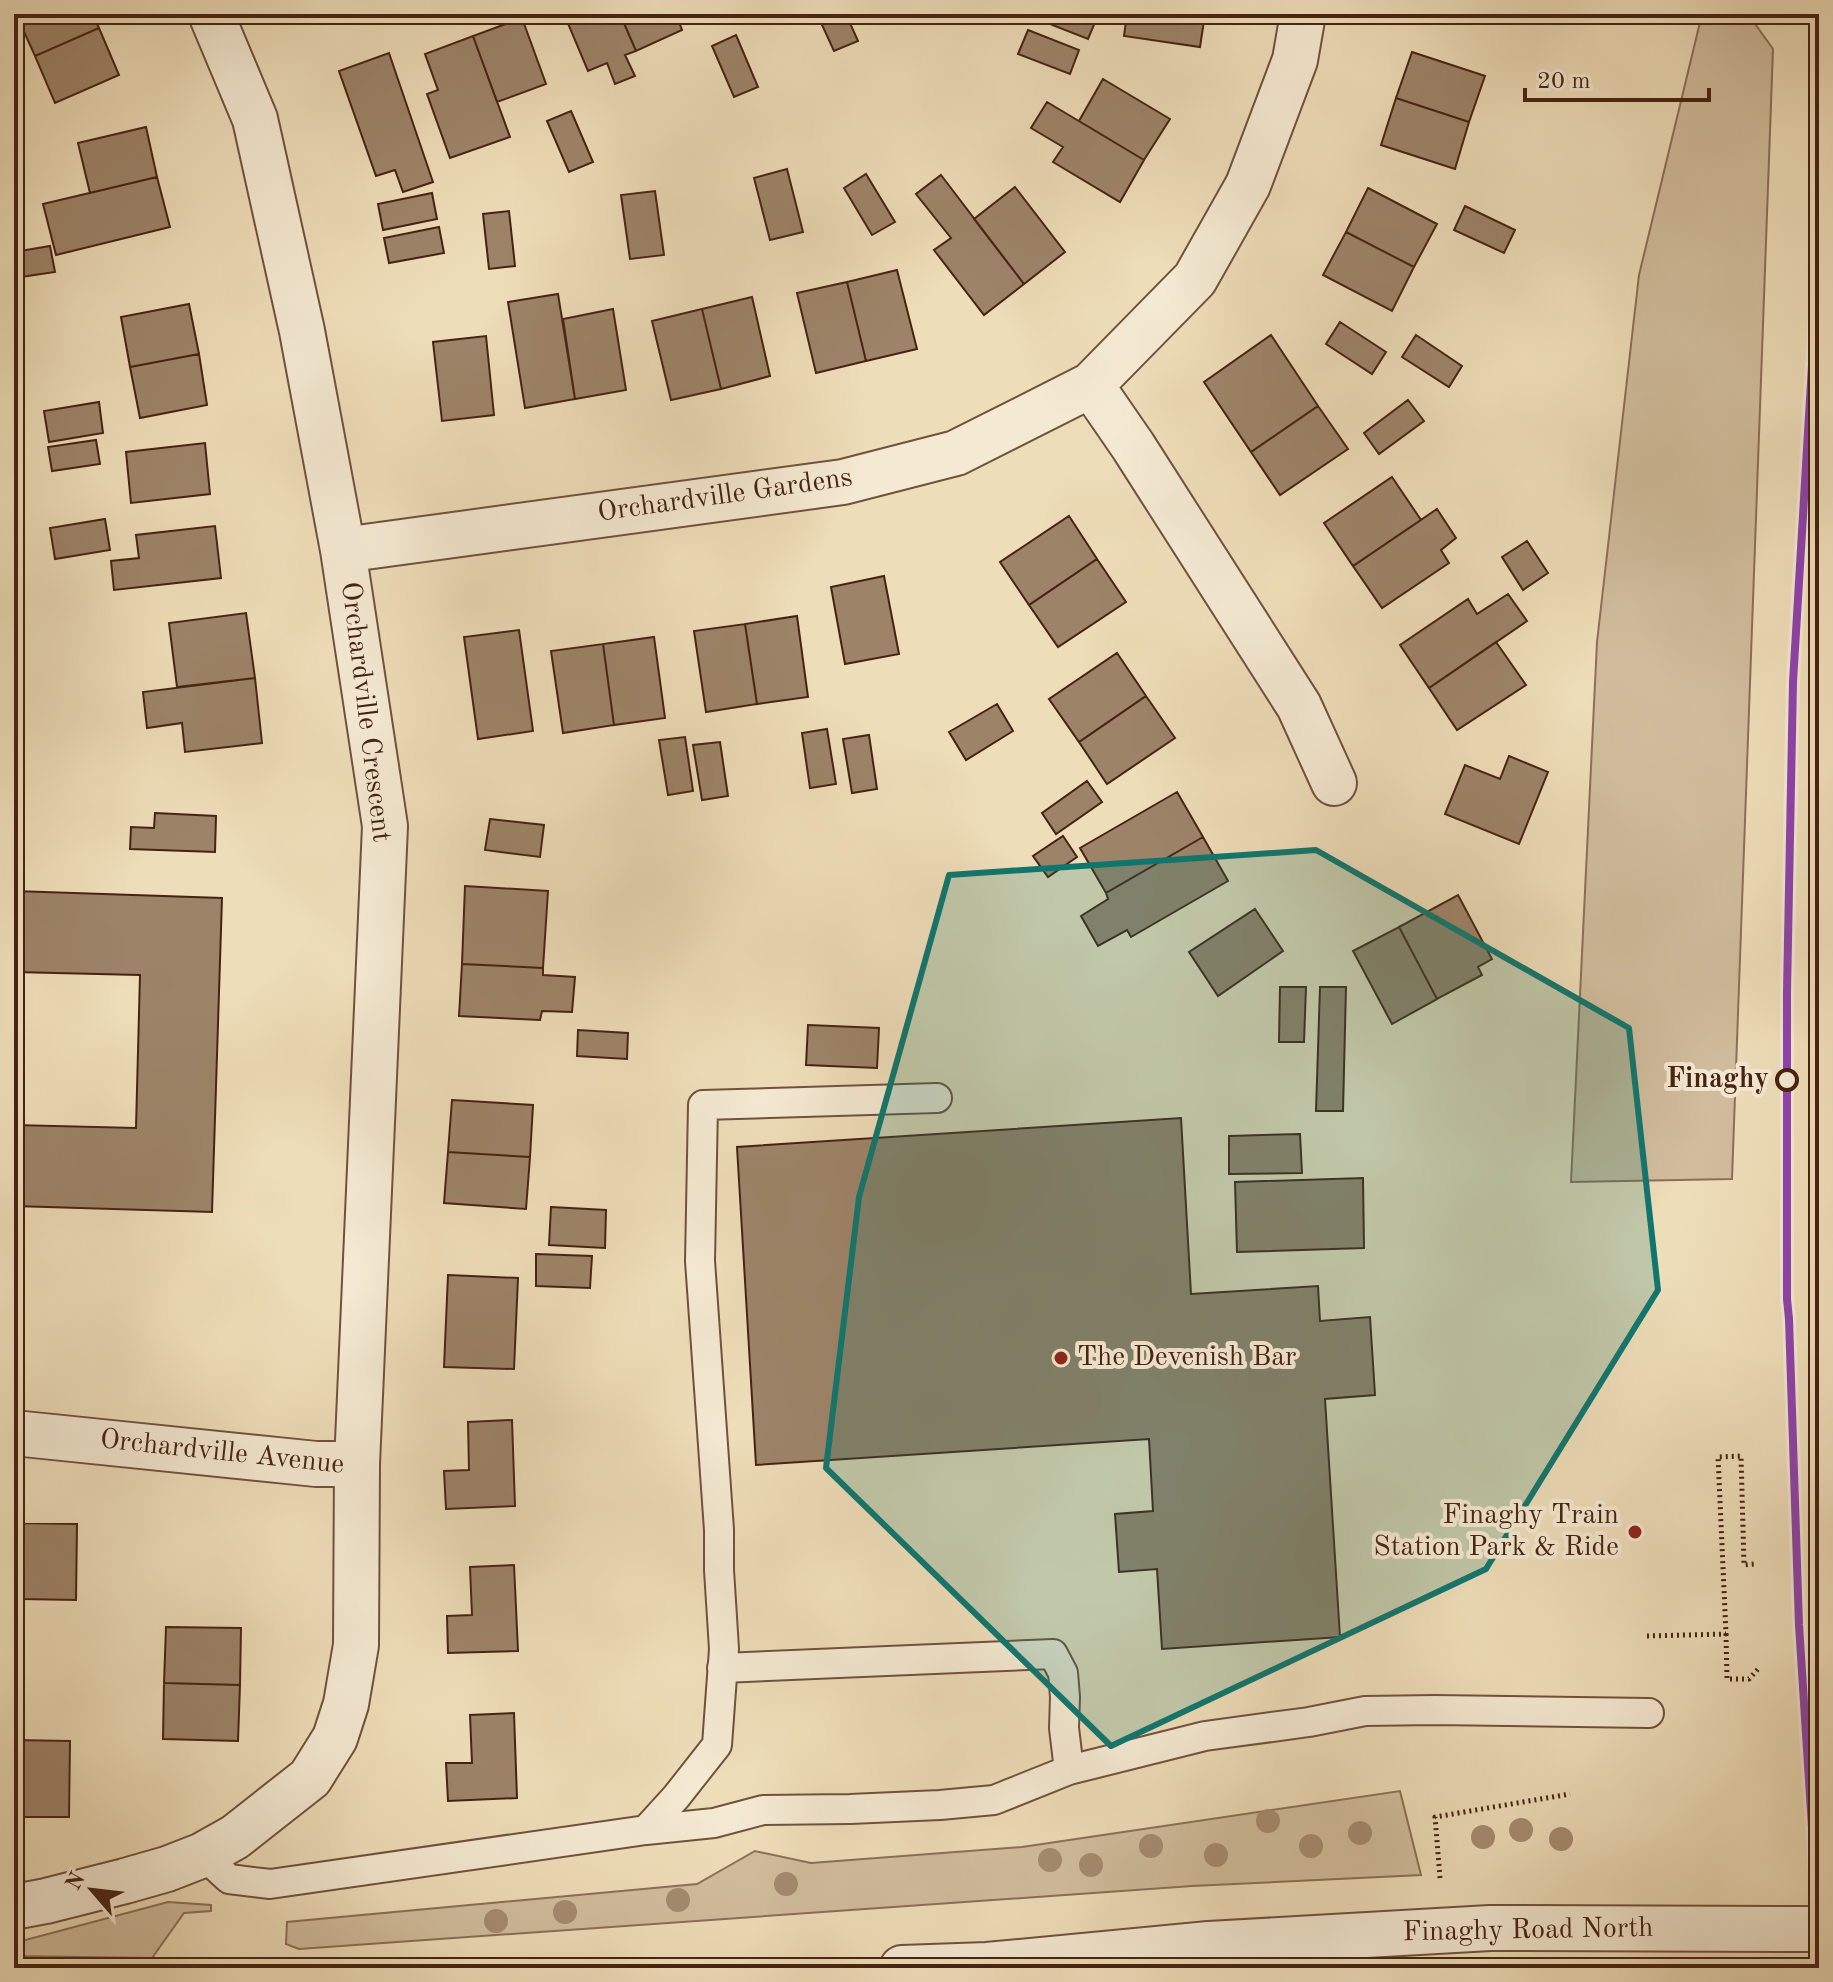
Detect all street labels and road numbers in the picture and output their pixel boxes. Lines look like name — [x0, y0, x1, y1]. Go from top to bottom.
street label: Orchardville Gardens — [596, 464, 854, 528]
street label: Orchardville Crescent — [335, 580, 395, 844]
street label: Orchardville Avenue — [98, 1426, 346, 1480]
street label: Finaghy Road North — [1402, 1915, 1654, 1947]

